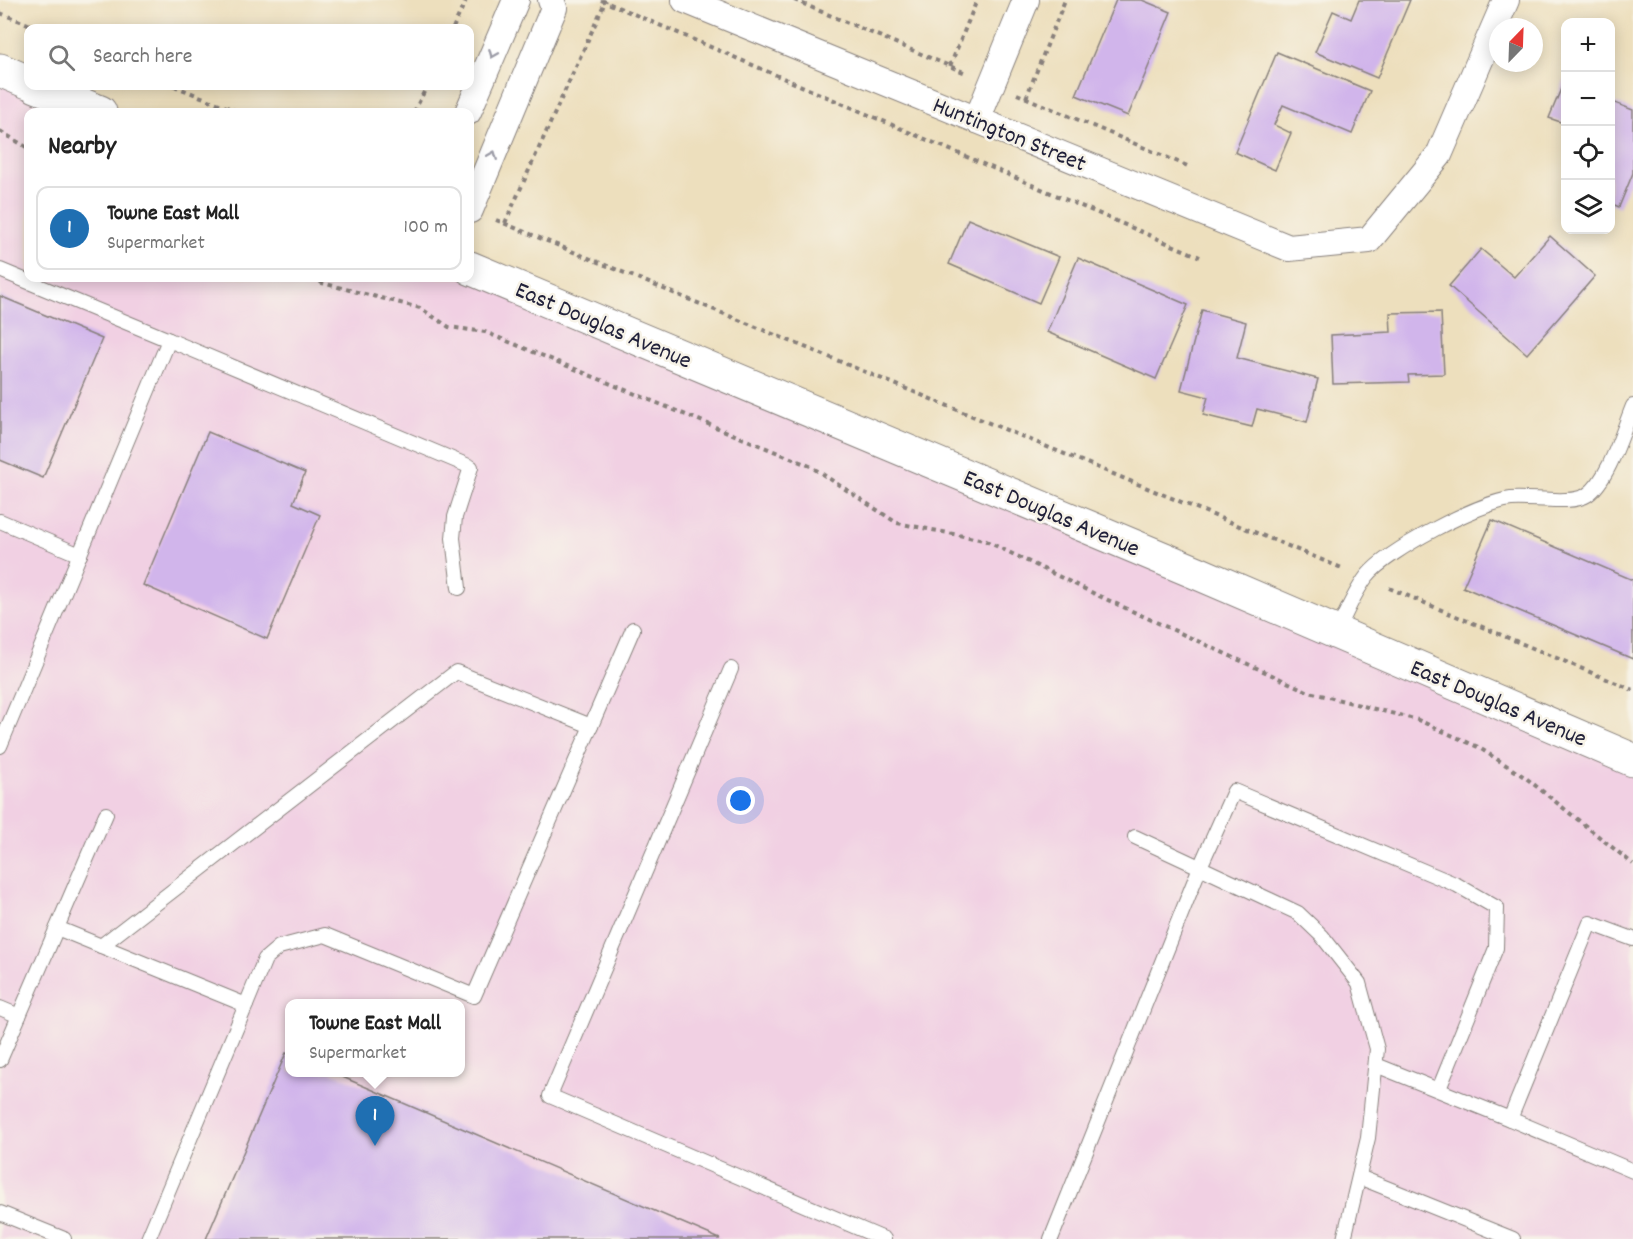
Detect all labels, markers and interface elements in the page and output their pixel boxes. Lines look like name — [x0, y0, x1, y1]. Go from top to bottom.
north arrow — [1489, 18, 1543, 72]
map controls — [1561, 18, 1615, 234]
button: + — [1561, 18, 1615, 72]
search box — [24, 24, 474, 90]
icon: search — [45, 41, 78, 74]
text: Search here — [93, 42, 192, 73]
one-way arrow — [488, 47, 500, 58]
button: − — [1561, 72, 1615, 126]
street label: Huntington Street — [927, 89, 1091, 182]
button: locate — [1561, 126, 1615, 180]
text: Nearby — [48, 129, 116, 166]
one-way arrow — [486, 150, 498, 161]
button: layers — [1561, 180, 1615, 234]
text: Towne East Mall — [107, 199, 239, 230]
text: 1 — [67, 214, 72, 242]
text: 100 m — [404, 214, 448, 242]
text: Supermarket — [107, 230, 205, 258]
street label: East Douglas Avenue — [509, 274, 696, 379]
street label: East Douglas Avenue — [957, 462, 1144, 567]
street label: East Douglas Avenue — [1404, 652, 1591, 757]
your location — [726, 786, 755, 815]
popup — [285, 999, 465, 1077]
text: Towne East Mall — [309, 1009, 441, 1040]
text: Supermarket — [309, 1040, 407, 1068]
pin: 1 — [356, 1096, 394, 1146]

